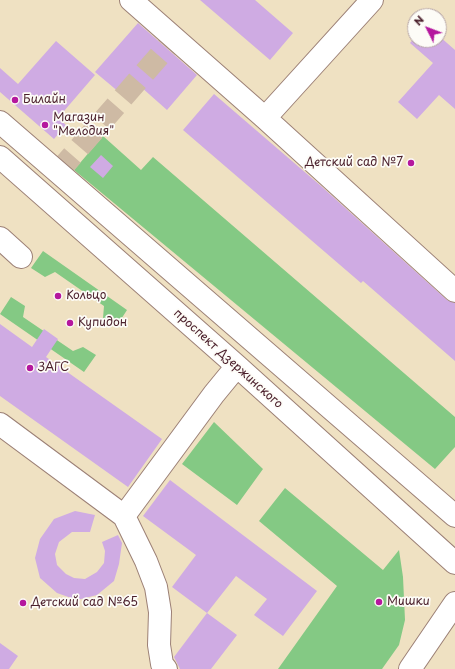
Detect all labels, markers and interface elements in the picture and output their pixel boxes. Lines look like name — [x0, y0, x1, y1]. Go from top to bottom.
north arrow — [407, 8, 447, 48]
text: N — [409, 11, 428, 29]
place label: Билайн — [23, 93, 66, 107]
marker: Билайн — [10, 95, 20, 105]
place label: Магазин "Мелодия" — [53, 111, 114, 139]
marker: Магазин "Мелодия" — [40, 120, 50, 130]
place label: Детский сад №7 — [305, 156, 403, 170]
marker: Детский сад №7 — [406, 158, 416, 168]
place label: Кольцо — [66, 289, 106, 303]
marker: Кольцо — [53, 291, 63, 301]
street label: проспект Дзержинского — [170, 306, 286, 412]
place label: Купидон — [78, 316, 127, 330]
marker: Купидон — [65, 318, 75, 328]
place label: ЗАГС — [38, 361, 69, 375]
marker: ЗАГС — [25, 363, 35, 373]
place label: Мишки — [387, 595, 430, 609]
place label: Детский сад №65 — [31, 596, 138, 610]
marker: Мишки — [374, 597, 384, 607]
marker: Детский сад №65 — [18, 598, 28, 608]

